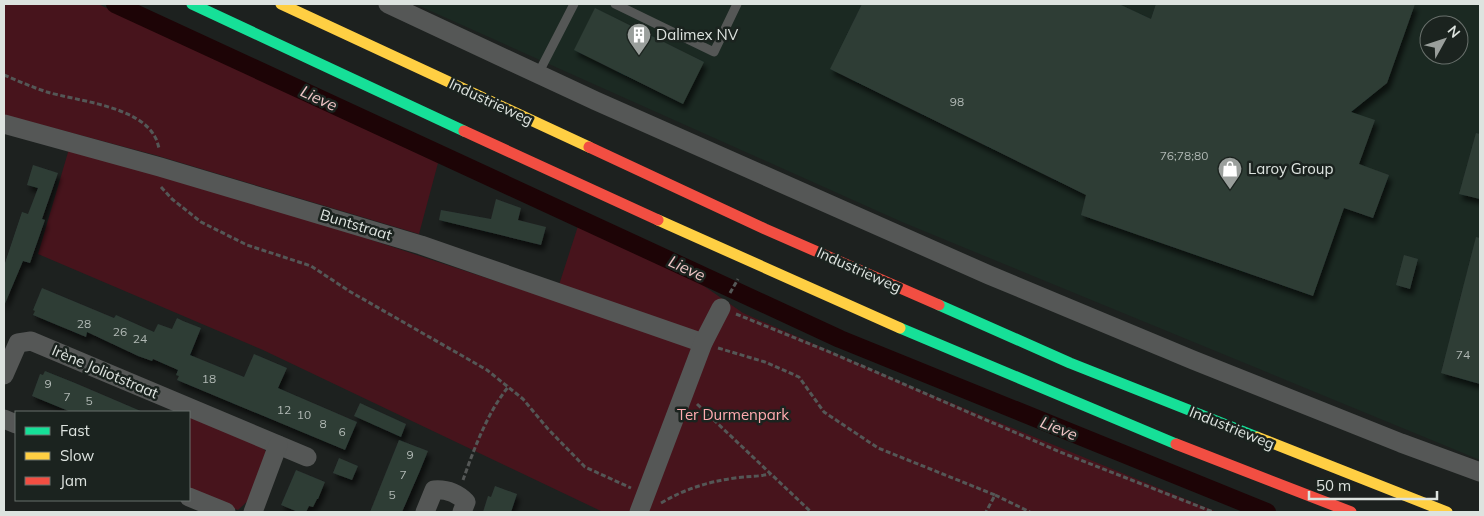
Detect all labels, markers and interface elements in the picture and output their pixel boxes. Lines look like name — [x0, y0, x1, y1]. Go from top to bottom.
north arrow — [1419, 15, 1469, 65]
building icon: Dalimex NV — [626, 22, 652, 56]
text: N — [1444, 22, 1464, 41]
place label: Dalimex NV — [656, 25, 739, 44]
street label: Industrieweg — [446, 74, 536, 129]
water label: Lieve — [297, 81, 341, 115]
house number: 98 — [950, 94, 964, 109]
house number: 76;78;80 — [1160, 148, 1208, 163]
shop icon: Laroy Group — [1217, 156, 1243, 190]
place label: Laroy Group — [1248, 159, 1333, 178]
street label: Buntstraat — [318, 205, 394, 244]
street label: Industrieweg — [814, 243, 904, 297]
water label: Lieve — [665, 251, 709, 285]
house number: 28 — [77, 316, 91, 331]
house number: 26 — [113, 324, 127, 339]
house number: 24 — [133, 331, 147, 346]
street label: Irène Joliotstraat — [49, 341, 161, 403]
house number: 74 — [1456, 347, 1470, 362]
house number: 18 — [202, 371, 216, 386]
house number: 9 — [44, 376, 52, 391]
house number: 7 — [63, 389, 71, 404]
house number: 5 — [85, 393, 93, 408]
house number: 12 — [277, 402, 291, 417]
street label: Industrieweg — [1187, 402, 1278, 453]
park label: Ter Durmenpark — [677, 405, 789, 424]
house number: 10 — [297, 407, 311, 422]
legend — [15, 411, 190, 501]
water label: Lieve — [1038, 412, 1081, 445]
house number: 8 — [319, 416, 327, 431]
text: Fast — [60, 421, 90, 440]
house number: 6 — [338, 424, 346, 439]
text: Slow — [60, 446, 94, 465]
house number: 9 — [406, 447, 414, 462]
house number: 7 — [399, 467, 407, 482]
scale bar — [1309, 468, 1436, 500]
text: Jam — [60, 471, 87, 490]
text: 50 m — [1316, 476, 1351, 495]
house number: 5 — [388, 487, 396, 502]

